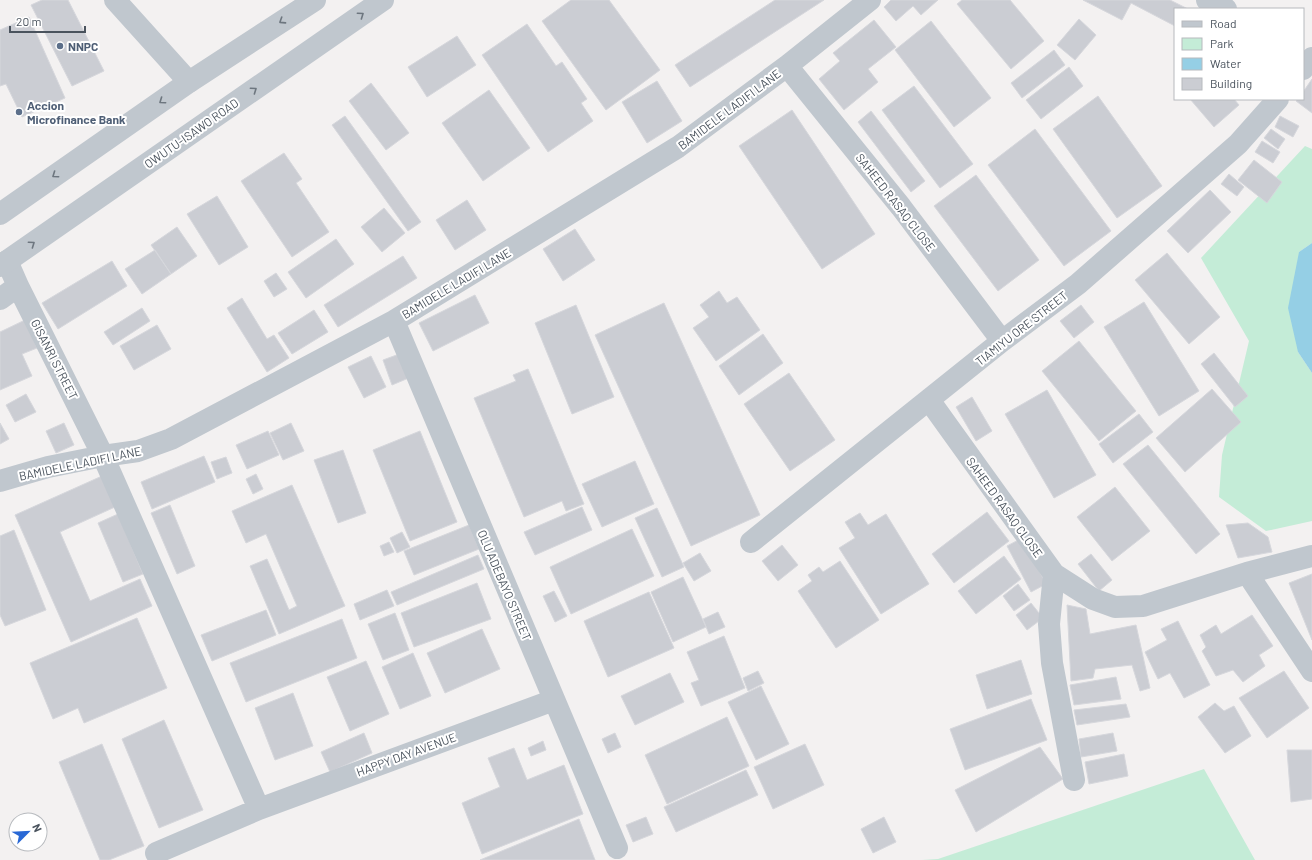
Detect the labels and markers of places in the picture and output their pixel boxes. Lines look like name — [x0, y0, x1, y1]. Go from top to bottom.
place label: NNPC — [68, 39, 98, 53]
marker: NNPC — [55, 41, 65, 51]
place label: Accion Microfinance Bank — [27, 98, 126, 126]
marker: Accion Microfinance Bank — [14, 107, 24, 117]

